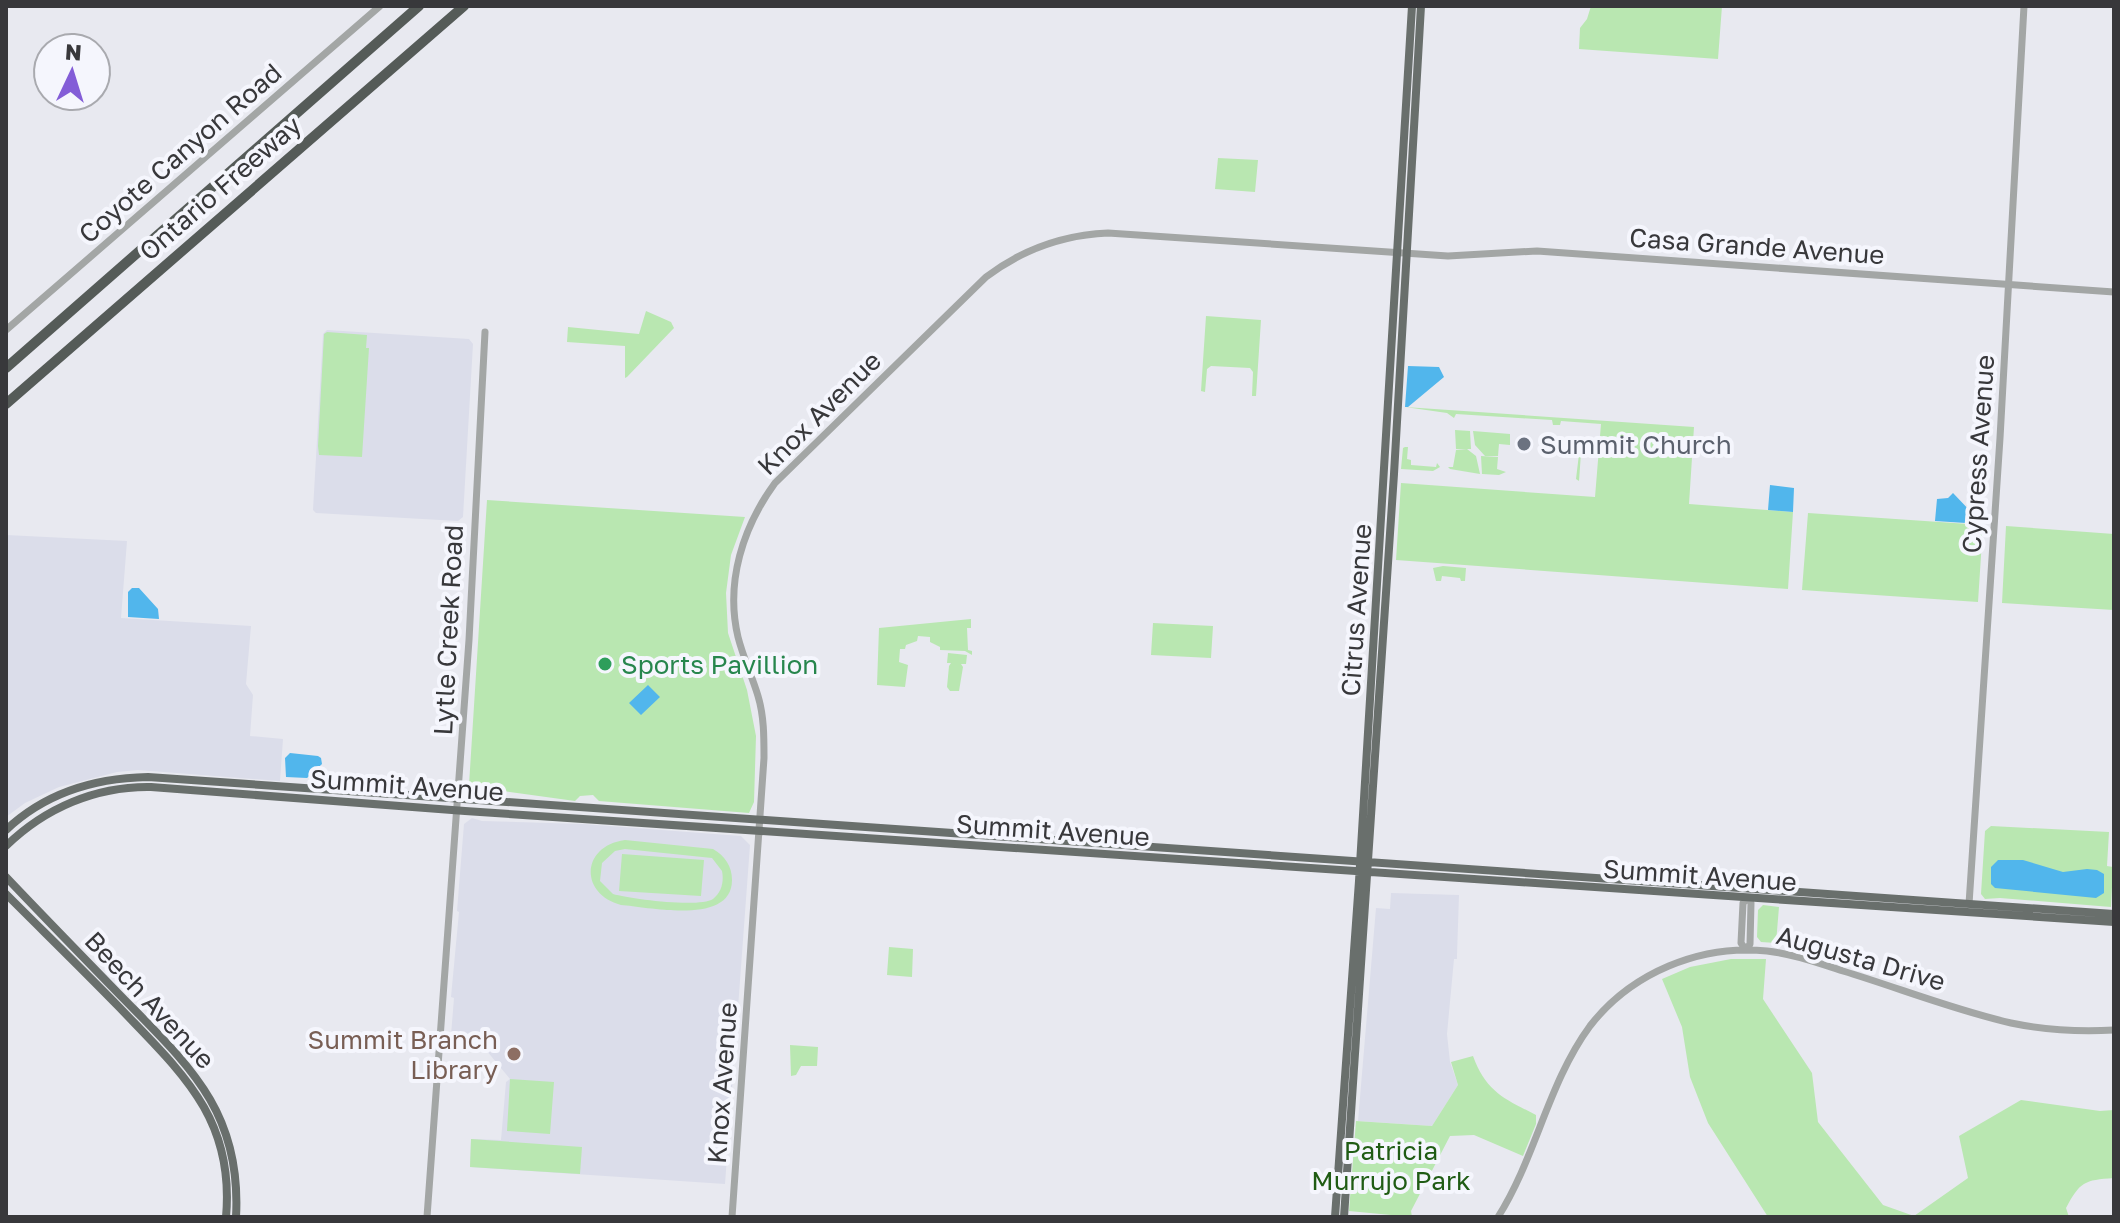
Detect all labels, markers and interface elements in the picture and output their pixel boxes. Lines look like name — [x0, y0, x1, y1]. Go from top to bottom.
north arrow — [32, 32, 112, 112]
text: N — [64, 37, 83, 66]
street label: Coyote Canyon Road — [72, 57, 288, 249]
street label: Ontario Freeway — [133, 109, 307, 267]
street label: Casa Grande Avenue — [1628, 222, 1886, 270]
street label: Knox Avenue — [751, 345, 887, 481]
street label: Cypress Avenue — [1956, 354, 2000, 554]
place label: Summit Church — [1540, 429, 1732, 460]
marker: Summit Church — [1515, 435, 1533, 453]
street label: Citrus Avenue — [1335, 523, 1377, 697]
street label: Lytle Creek Road — [427, 524, 469, 736]
place label: Sports Pavillion — [621, 649, 818, 680]
marker: Sports Pavillion — [596, 655, 614, 673]
street label: Summit Avenue — [309, 763, 505, 807]
street label: Summit Avenue — [955, 808, 1151, 852]
street label: Summit Avenue — [1602, 853, 1798, 897]
street label: Augusta Drive — [1773, 919, 1949, 997]
street label: Beech Avenue — [79, 925, 221, 1075]
street label: Knox Avenue — [701, 1001, 743, 1165]
place label: Summit Branch Library — [308, 1024, 498, 1085]
marker: Summit Branch Library — [505, 1045, 523, 1063]
park label: Patricia Murrujo Park — [1311, 1135, 1471, 1196]

